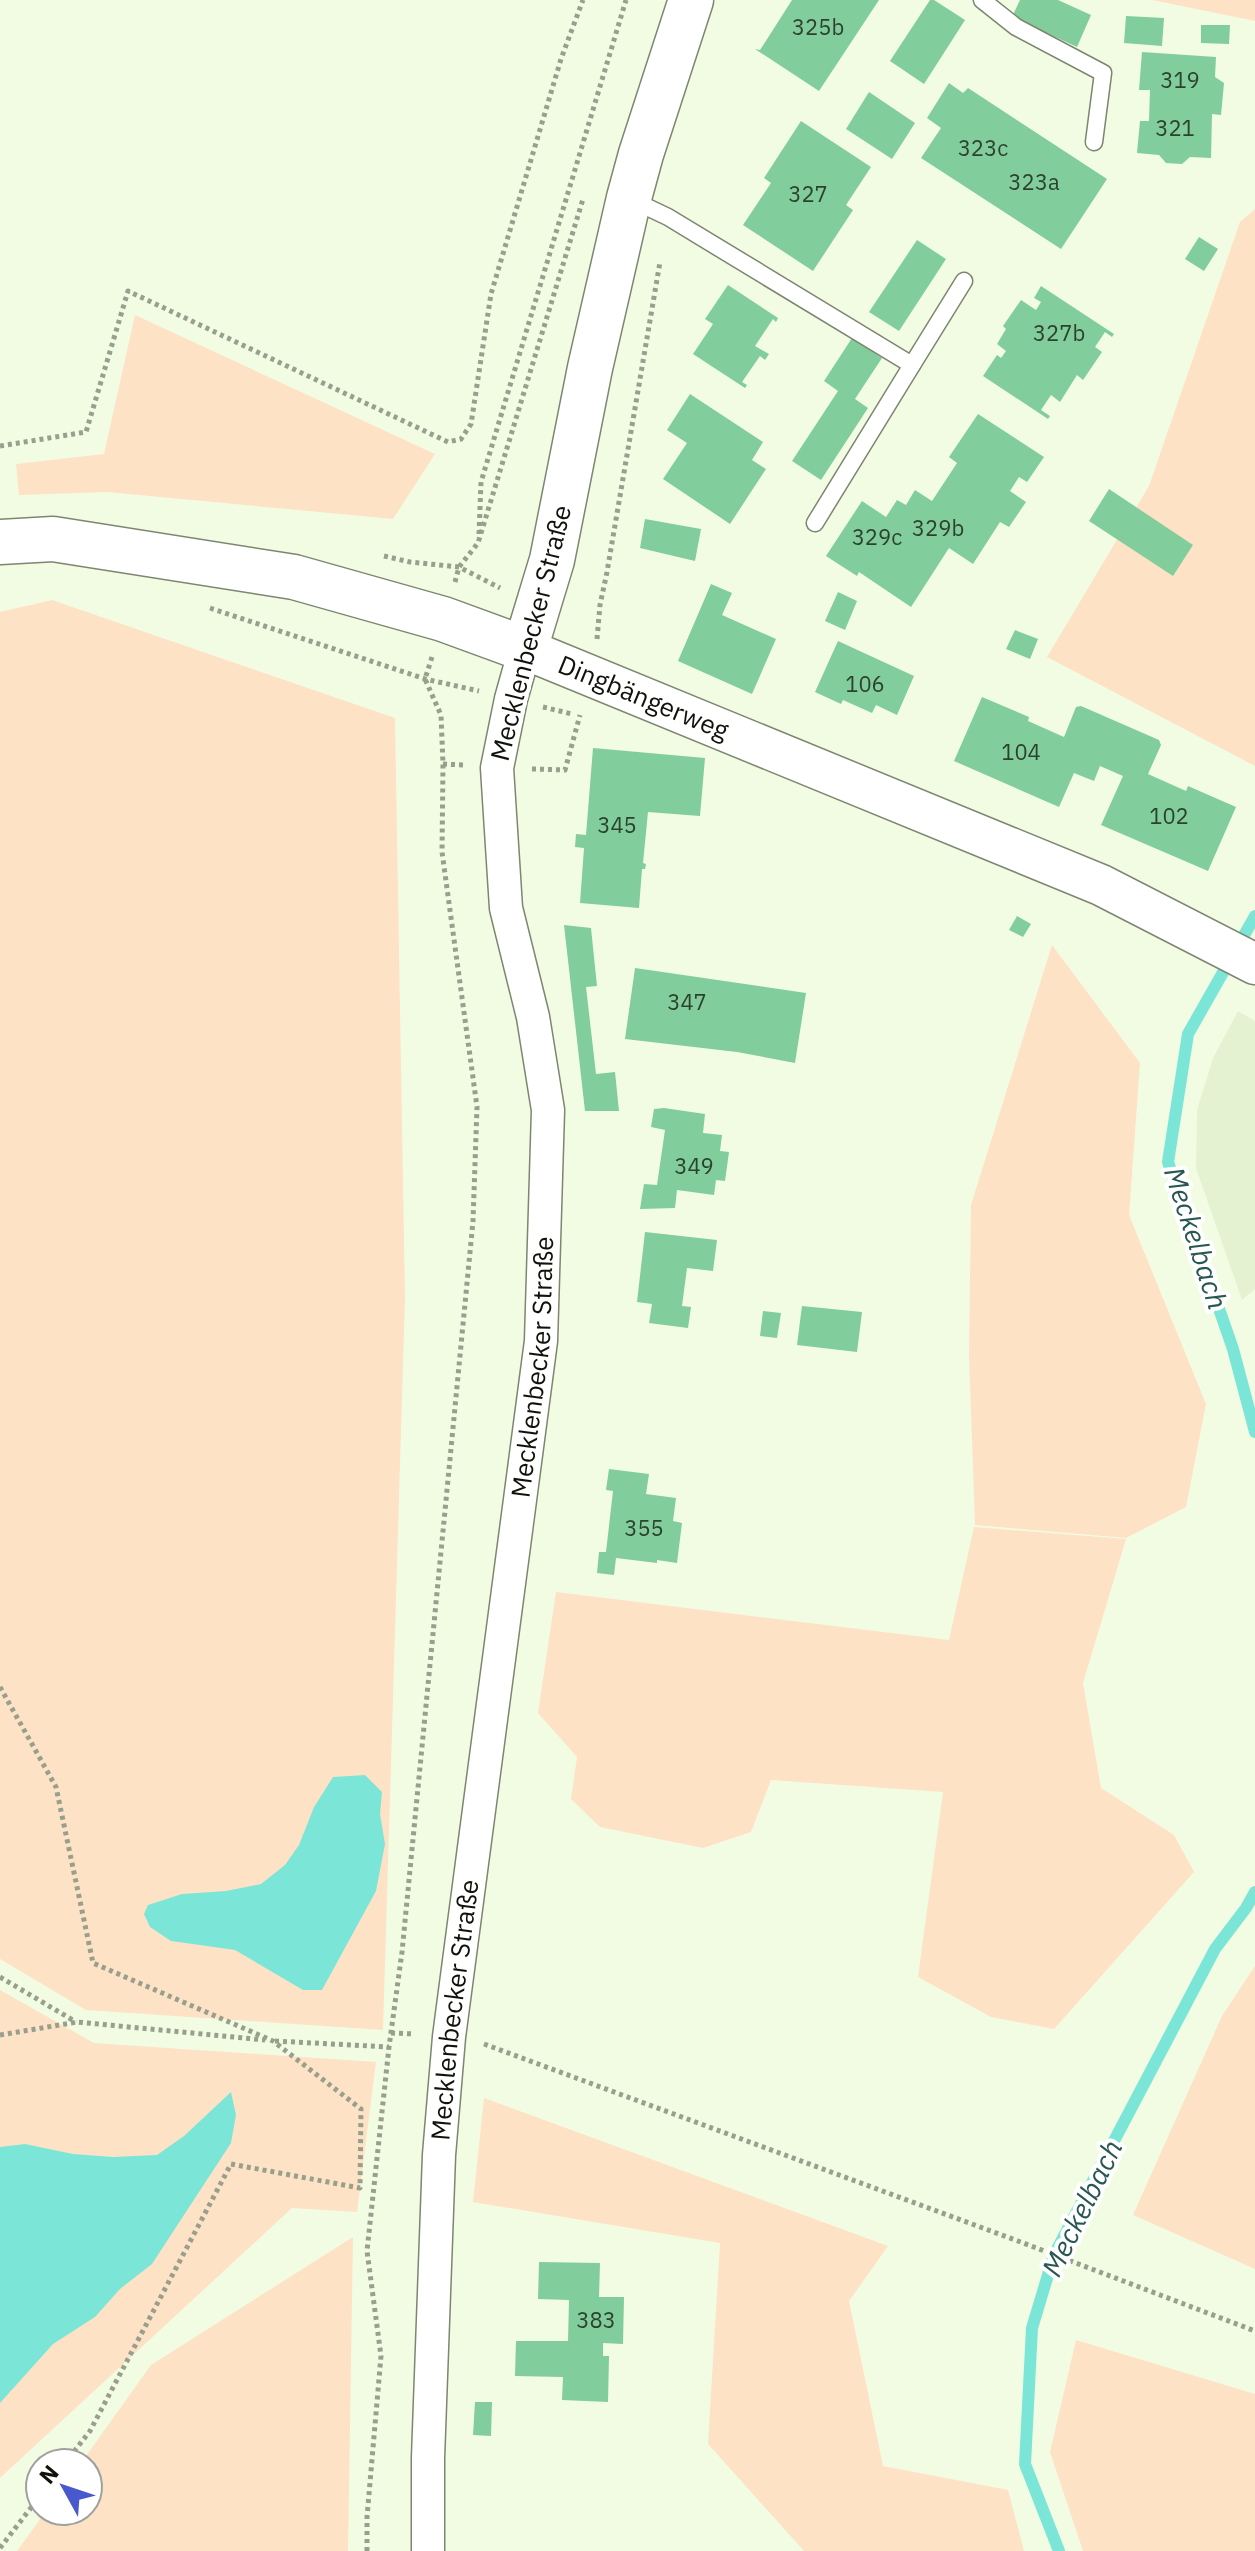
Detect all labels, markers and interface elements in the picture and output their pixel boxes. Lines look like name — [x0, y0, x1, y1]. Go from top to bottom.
house number: 325b — [792, 12, 844, 41]
house number: 319 — [1160, 65, 1200, 94]
house number: 321 — [1155, 113, 1195, 142]
house number: 323c — [958, 133, 1008, 162]
house number: 323a — [1008, 167, 1060, 196]
house number: 327 — [788, 179, 828, 208]
house number: 327b — [1033, 318, 1085, 347]
street label: Mecklenbecker Straße — [482, 501, 578, 764]
house number: 329b — [912, 513, 964, 542]
house number: 329c — [852, 522, 902, 551]
street label: Dingbängerweg — [553, 646, 735, 747]
house number: 106 — [845, 669, 885, 698]
house number: 104 — [1001, 737, 1041, 766]
house number: 102 — [1149, 801, 1189, 830]
house number: 345 — [597, 810, 637, 839]
house number: 347 — [667, 987, 707, 1016]
house number: 349 — [674, 1151, 714, 1180]
water label: Meckelbach — [1156, 1162, 1237, 1314]
street label: Mecklenbecker Straße — [502, 1236, 560, 1500]
house number: 355 — [624, 1513, 664, 1542]
street label: Mecklenbecker Straße — [422, 1877, 486, 2142]
water label: Meckelbach — [1033, 2133, 1130, 2282]
house number: 383 — [576, 2305, 616, 2334]
north arrow — [24, 2447, 104, 2527]
text: N — [32, 2458, 65, 2489]

